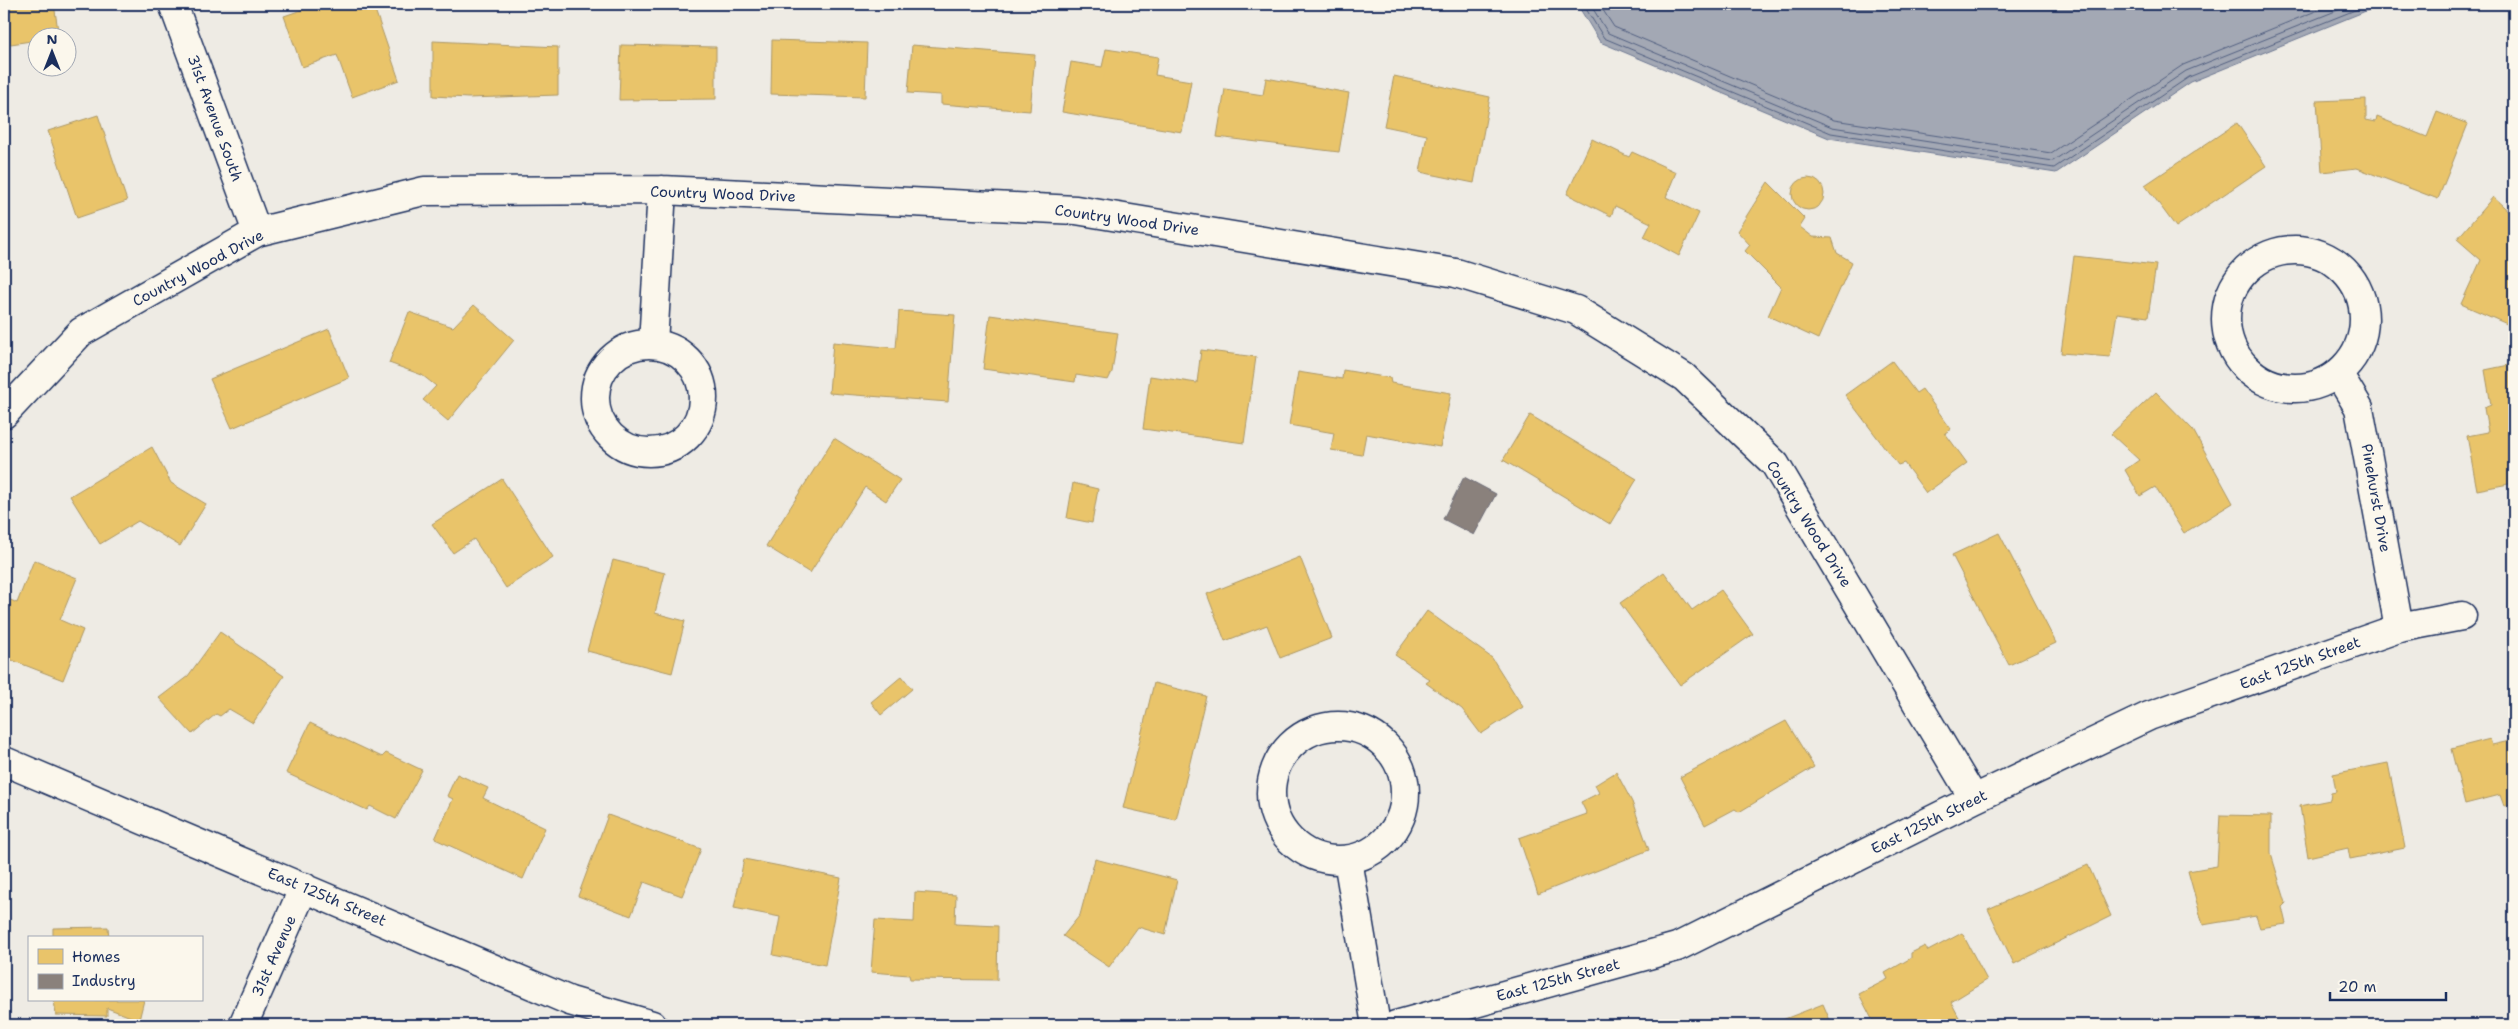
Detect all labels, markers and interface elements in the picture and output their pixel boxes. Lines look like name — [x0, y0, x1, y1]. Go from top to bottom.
north arrow — [28, 28, 78, 78]
text: N — [46, 30, 58, 48]
street label: 31st Avenue South — [183, 52, 247, 184]
street label: Country Wood Drive — [650, 181, 796, 207]
street label: Country Wood Drive — [1053, 200, 1201, 240]
street label: Country Wood Drive — [129, 225, 267, 311]
street label: Pinehurst Drive — [2357, 442, 2395, 554]
street label: Country Wood Drive — [1762, 457, 1856, 591]
street label: East 125th Street — [2237, 632, 2363, 694]
street label: East 125th Street — [1868, 785, 1990, 859]
street label: East 125th Street — [265, 863, 389, 931]
street label: 31st Avenue — [247, 912, 301, 1000]
legend — [28, 936, 202, 1002]
text: Homes — [72, 947, 120, 967]
street label: East 125th Street — [1494, 954, 1622, 1006]
scale bar — [2330, 969, 2447, 1001]
text: Industry — [72, 971, 136, 991]
text: 20 m — [2338, 977, 2377, 997]

